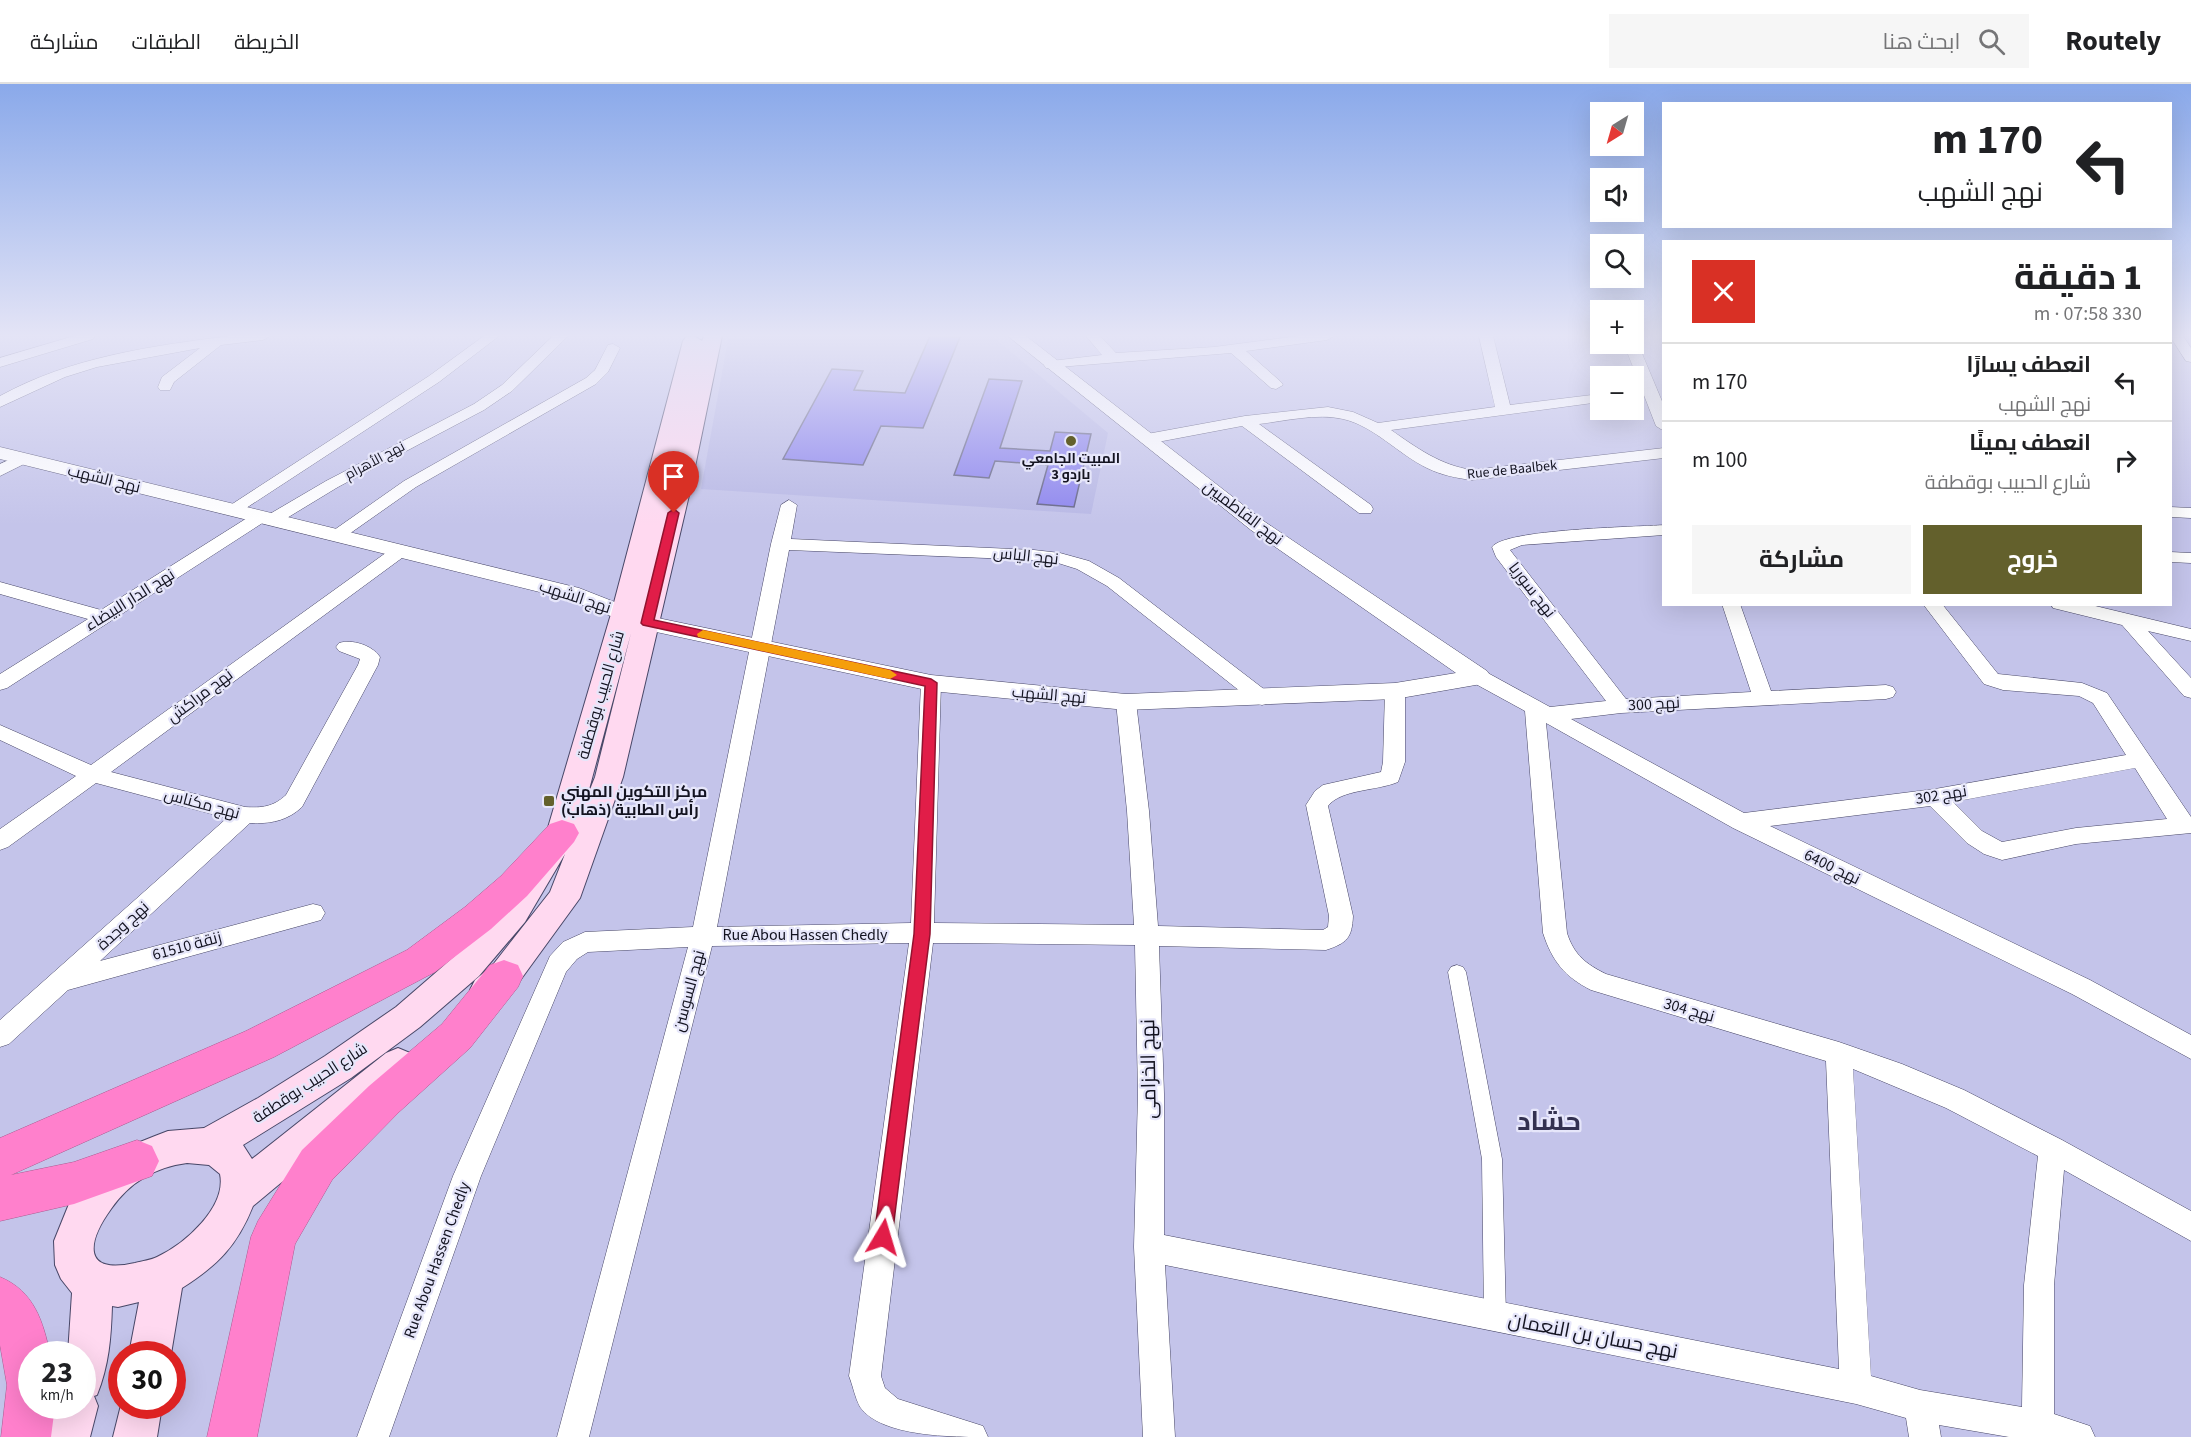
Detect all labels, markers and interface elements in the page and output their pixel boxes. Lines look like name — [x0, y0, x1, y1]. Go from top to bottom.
search box — [1609, 14, 2029, 68]
text: Routely — [2065, 21, 2161, 61]
icon: search — [1975, 25, 2008, 58]
text: ابحث هنا — [1882, 26, 1960, 58]
text: مشاركة — [30, 27, 99, 57]
text: الطبقات — [132, 27, 201, 57]
text: الخريطة — [234, 27, 300, 57]
north arrow — [1590, 102, 1644, 156]
map controls — [1590, 102, 1644, 420]
text: 170 m — [1932, 110, 2043, 170]
icon: left — [2064, 126, 2142, 204]
button: sound — [1590, 168, 1644, 222]
text: نهج الشهب — [1918, 173, 2043, 212]
button: search — [1590, 234, 1644, 288]
text: 1 دقيقة — [2014, 252, 2142, 303]
button: close — [1692, 260, 1755, 323]
button: + — [1590, 300, 1644, 354]
text: 330 m · 07:58 — [2034, 300, 2142, 328]
text: انعطف يسارًا — [1967, 349, 2091, 381]
button: − — [1590, 366, 1644, 420]
text: 170 m — [1692, 366, 1747, 398]
icon: left — [2109, 366, 2142, 399]
text: نهج الشهب — [1998, 391, 2091, 419]
text: انعطف يمينًا — [1969, 427, 2091, 459]
marker: المبيت الجامعي باردو 3 — [1064, 434, 1078, 448]
street label: نهج الأهرام — [342, 437, 408, 485]
text: 100 m — [1692, 444, 1747, 476]
icon: right — [2109, 444, 2142, 477]
place label: المبيت الجامعي باردو 3 — [1022, 449, 1120, 485]
pin — [648, 451, 699, 513]
street label: Rue de Baalbek — [1466, 455, 1558, 485]
street label: نهج الشهب — [65, 459, 143, 499]
icon: arrive — [657, 460, 690, 493]
text: شارع الحبيب بوقطفة — [1925, 469, 2091, 497]
street label: نهج الفاطميين — [1198, 476, 1288, 550]
button: مشاركة — [1692, 525, 1911, 594]
button: خروج — [1923, 525, 2142, 594]
street label: نهج الياس — [992, 542, 1060, 570]
street label: نهج سوريا — [1503, 558, 1561, 622]
street label: نهج الدار البيضاء — [81, 564, 179, 636]
street label: نهج الشهب — [536, 575, 614, 619]
street label: شارع الحبيب بوقطفة — [572, 628, 630, 762]
street label: نهج مراكش — [162, 664, 238, 728]
street label: نهج الشهب — [1011, 681, 1087, 709]
street label: نهج 300 — [1627, 692, 1681, 716]
street label: نهج 302 — [1914, 780, 1968, 810]
place label: مركز التكوين المهني رأس الطابية (ذهاب) — [561, 781, 707, 821]
street label: نهج مكناس — [162, 783, 242, 825]
marker: مركز التكوين المهني رأس الطابية (ذهاب) — [542, 794, 556, 808]
street label: نهج 6400 — [1800, 844, 1864, 890]
street label: نهج وجدة — [92, 897, 154, 955]
street label: Rue Abou Hassen Chedly — [722, 924, 888, 946]
street label: زنقة 61510 — [150, 926, 224, 966]
street label: نهج السوسن — [668, 948, 710, 1034]
street label: نهج 304 — [1661, 992, 1717, 1028]
street label: نهج الخزامى — [1134, 1019, 1164, 1119]
street label: شارع الحبيب بوقطفة — [248, 1038, 372, 1128]
district label: حشاد — [1517, 1102, 1581, 1141]
street label: Rue Abou Hassen Chedly — [398, 1178, 476, 1341]
position arrow — [851, 1205, 915, 1269]
street label: نهج حسان بن النعمان — [1506, 1306, 1680, 1366]
speed limit sign: 30 — [108, 1341, 186, 1419]
text: 23 — [41, 1351, 73, 1394]
text: km/h — [40, 1385, 74, 1406]

